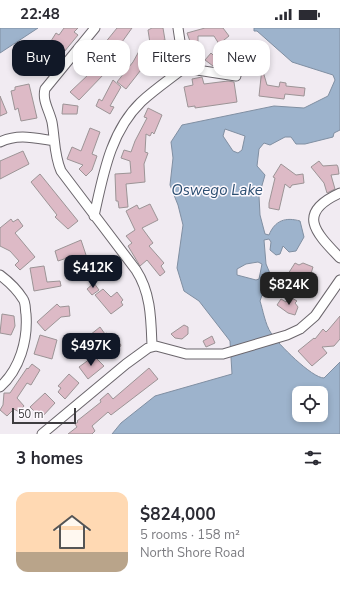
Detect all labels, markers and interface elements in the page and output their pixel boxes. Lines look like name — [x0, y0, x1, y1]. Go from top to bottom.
text: 22:48 — [20, 4, 60, 24]
chip: Buy — [12, 40, 65, 76]
chip: Rent — [73, 40, 130, 76]
chip: Filters — [138, 40, 205, 76]
chip: New — [213, 40, 270, 76]
water label: Oswego Lake — [171, 180, 263, 200]
pin: $412K — [65, 255, 121, 289]
text: $412K — [73, 259, 113, 277]
pin: $824K — [261, 272, 317, 306]
text: $824K — [269, 276, 309, 294]
pin: $497K — [63, 333, 119, 367]
text: $497K — [71, 337, 111, 355]
map controls — [292, 386, 328, 422]
button: locate — [292, 386, 328, 422]
scale bar — [12, 406, 76, 425]
text: 50 m — [18, 407, 43, 422]
text: 3 homes — [16, 447, 83, 470]
icon: filters — [302, 447, 324, 469]
text: $824,000 — [140, 503, 216, 526]
icon: home — [48, 508, 96, 556]
text: 5 rooms · 158 m² — [140, 526, 240, 544]
text: North Shore Road — [140, 544, 245, 562]

